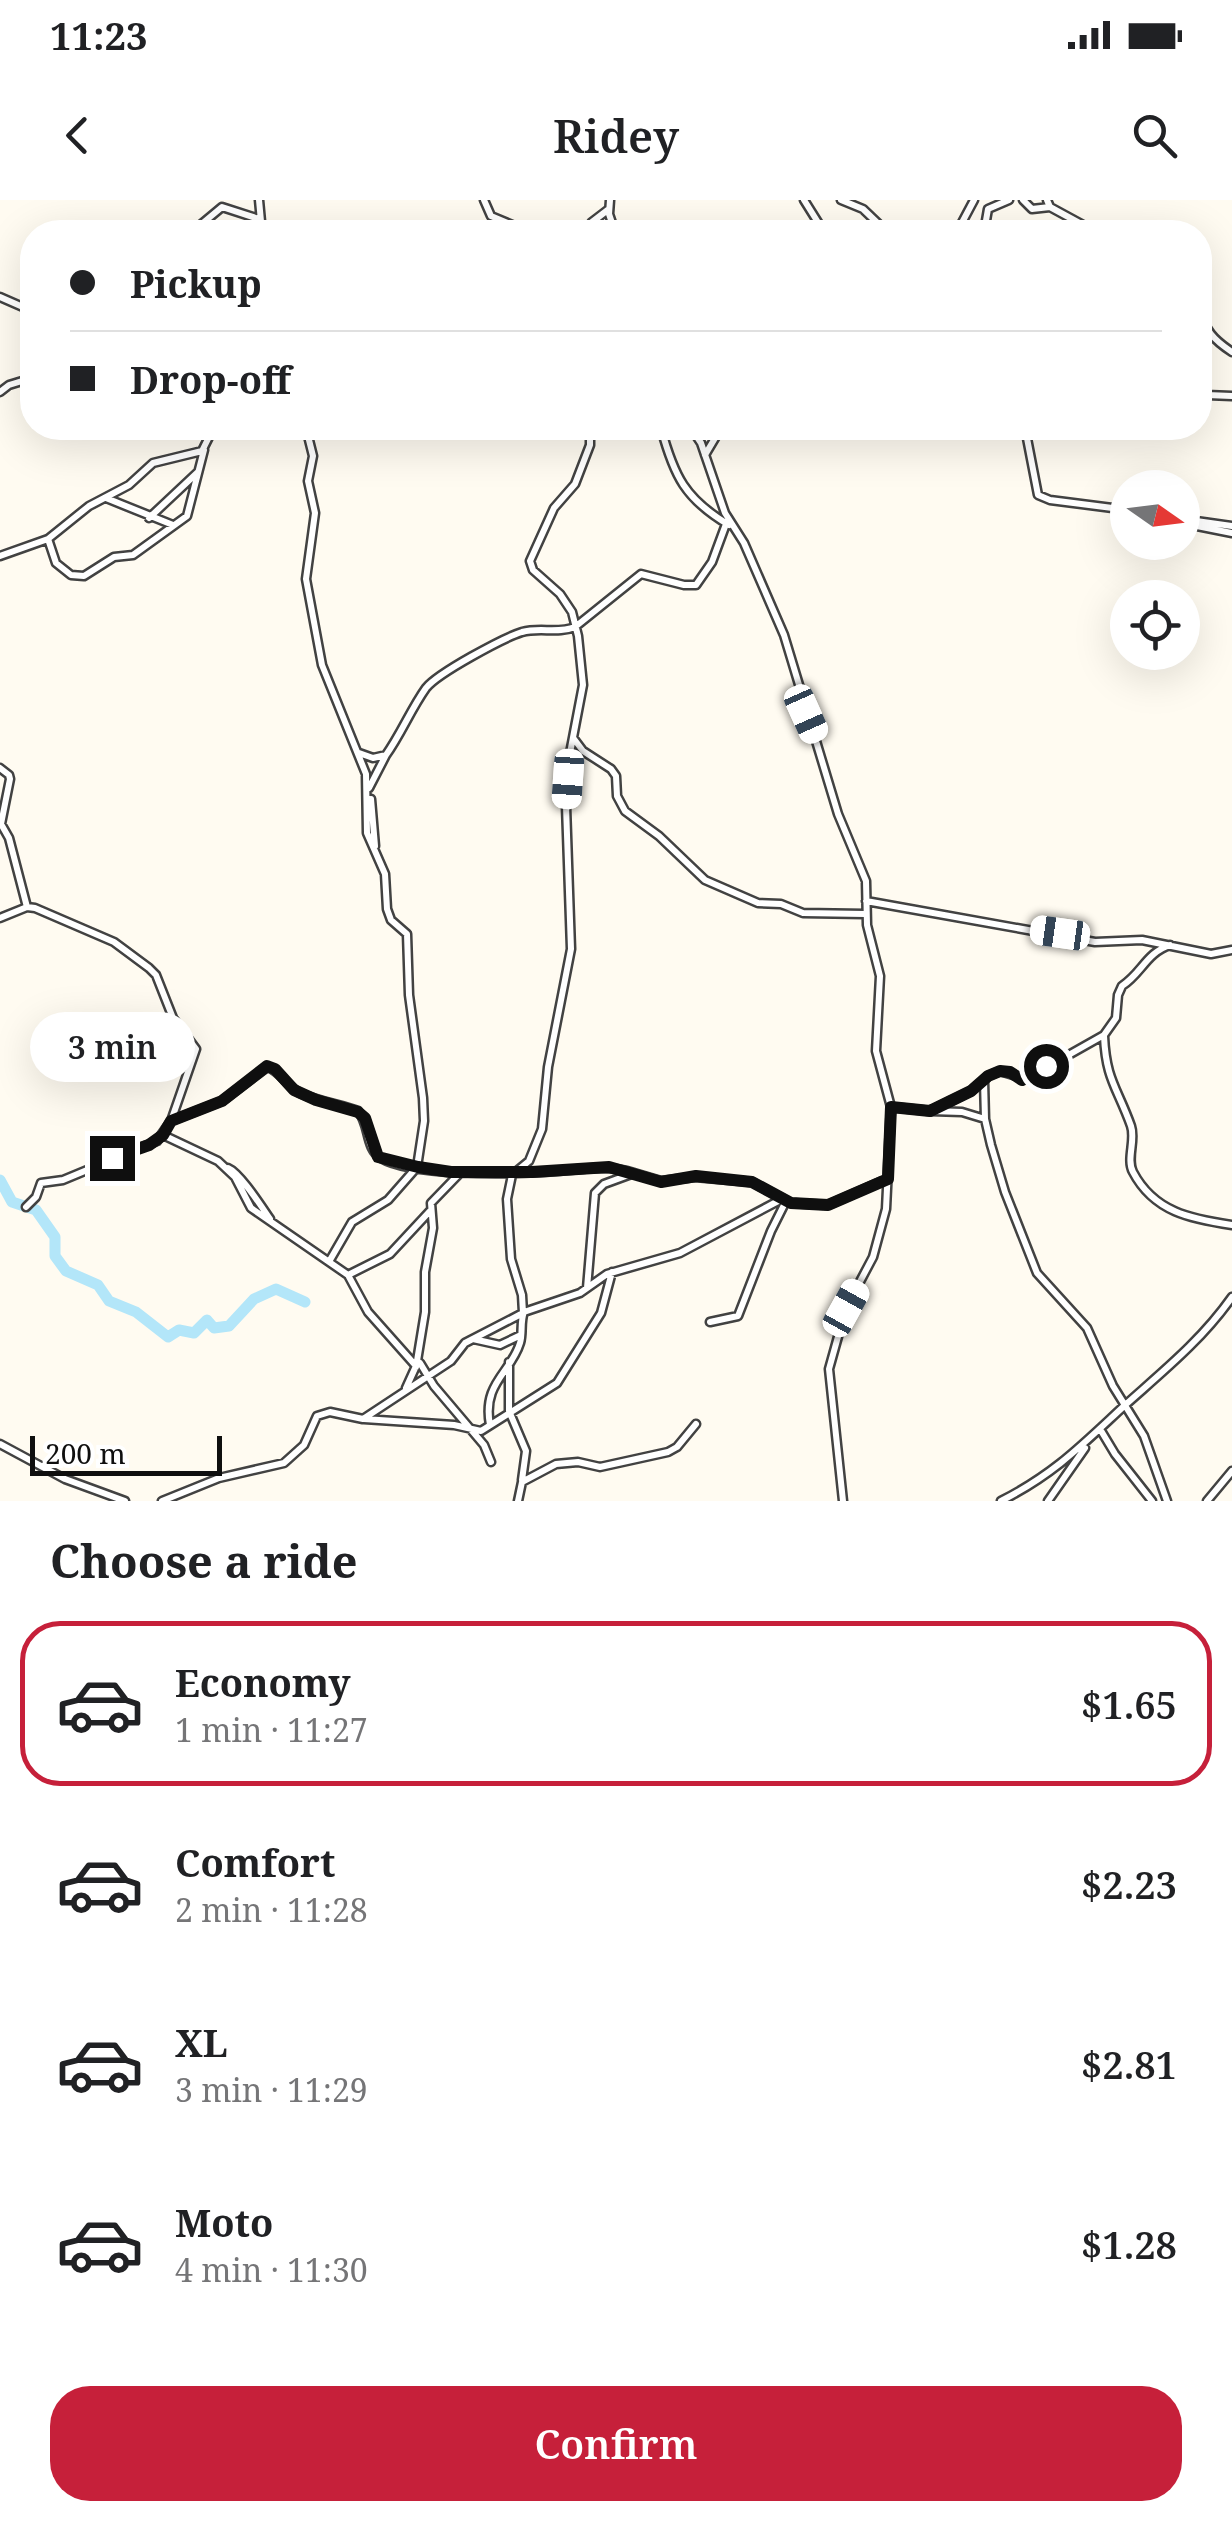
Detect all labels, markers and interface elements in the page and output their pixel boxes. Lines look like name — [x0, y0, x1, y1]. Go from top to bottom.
text: 11:23 — [50, 9, 147, 61]
text: Ridey — [553, 105, 679, 166]
icon: back — [50, 108, 105, 163]
icon: search — [1127, 108, 1182, 163]
text: Pickup — [130, 257, 262, 309]
text: Drop-off — [130, 353, 291, 405]
north arrow — [1110, 470, 1200, 560]
map controls — [1110, 470, 1200, 670]
button: locate — [1110, 580, 1200, 670]
car — [780, 680, 832, 748]
car — [551, 748, 585, 810]
car — [1028, 914, 1092, 952]
callout: 3 min — [29, 1013, 194, 1083]
text: 3 min — [68, 1025, 157, 1068]
route start — [1024, 1044, 1069, 1089]
route end — [90, 1136, 135, 1181]
car — [818, 1274, 874, 1342]
scale bar — [30, 1431, 222, 1476]
text: 200 m — [45, 1434, 126, 1472]
text: Choose a ride — [50, 1530, 358, 1591]
text: Economy — [175, 1656, 351, 1708]
icon: car — [55, 1659, 145, 1749]
text: $1.65 — [1081, 1678, 1177, 1730]
text: 1 min · 11:27 — [175, 1708, 368, 1751]
text: Comfort — [175, 1836, 335, 1888]
icon: car — [55, 1839, 145, 1929]
text: $2.23 — [1081, 1858, 1177, 1910]
text: 2 min · 11:28 — [175, 1888, 368, 1931]
text: XL — [175, 2016, 228, 2068]
icon: car — [55, 2019, 145, 2109]
text: $2.81 — [1081, 2038, 1177, 2090]
text: 3 min · 11:29 — [175, 2068, 368, 2111]
text: Moto — [175, 2196, 273, 2248]
icon: car — [55, 2199, 145, 2289]
text: $1.28 — [1081, 2218, 1177, 2270]
text: 4 min · 11:30 — [175, 2248, 368, 2291]
button: Confirm — [50, 2386, 1182, 2501]

